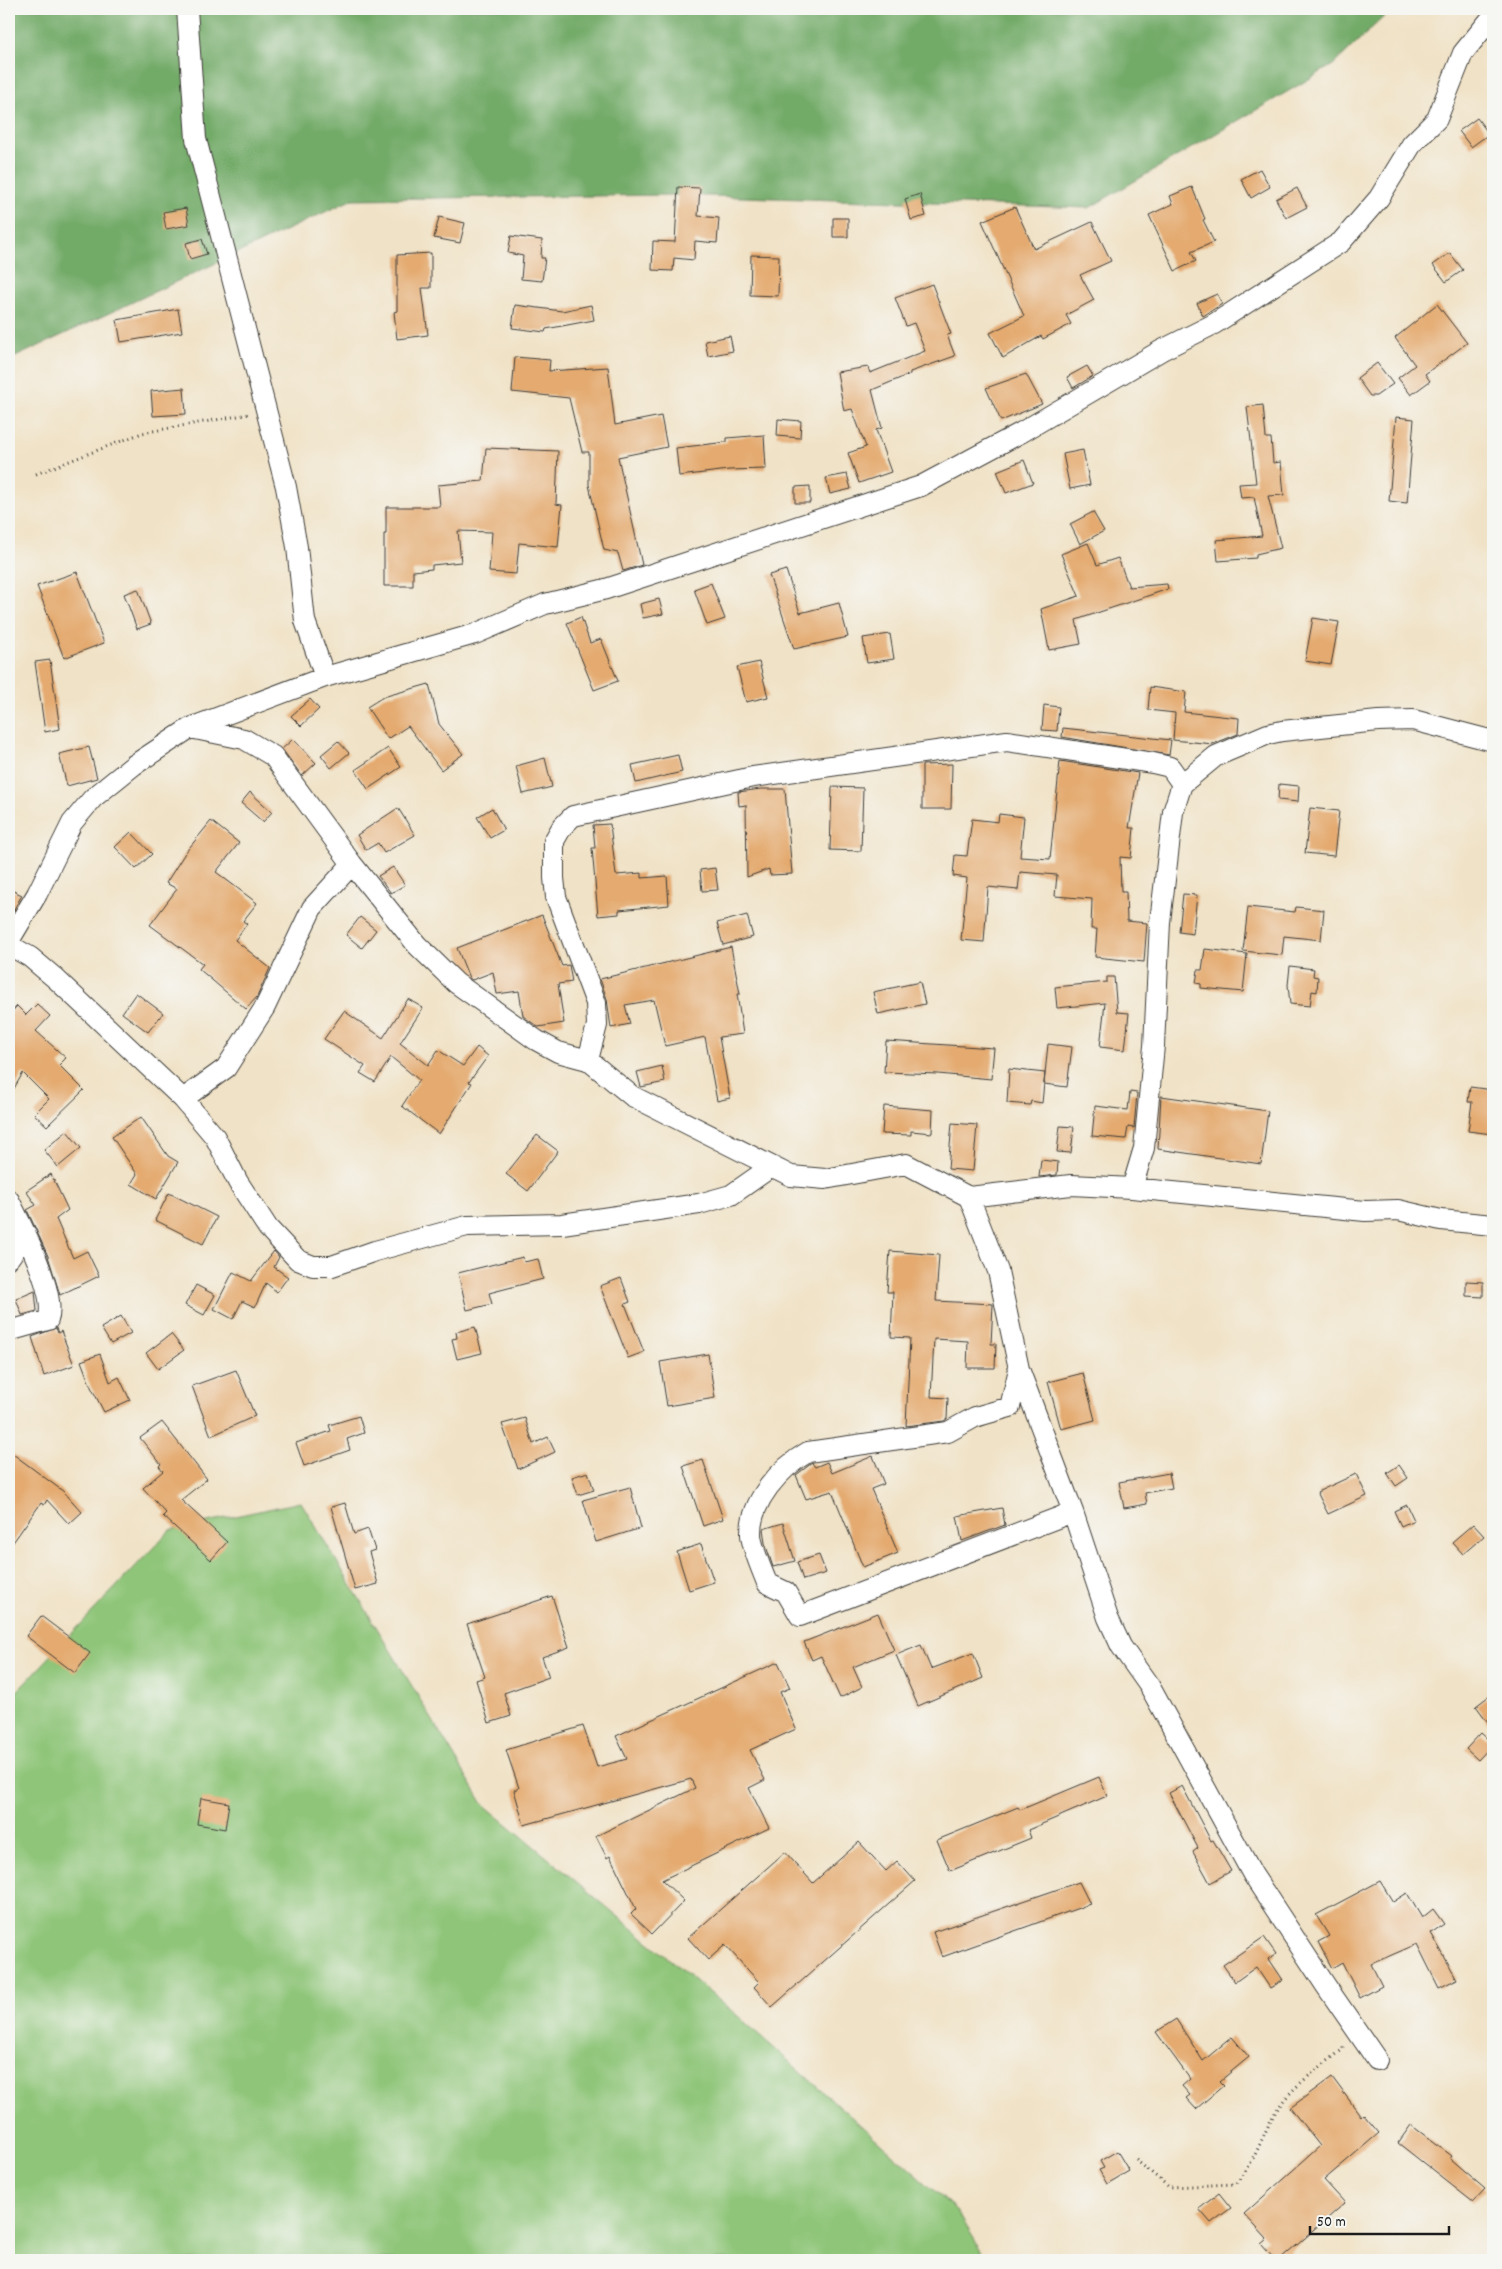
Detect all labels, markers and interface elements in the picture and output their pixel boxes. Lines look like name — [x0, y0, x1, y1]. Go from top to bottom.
scale bar — [1310, 2204, 1448, 2236]
text: 50 m — [1317, 2212, 1346, 2234]

